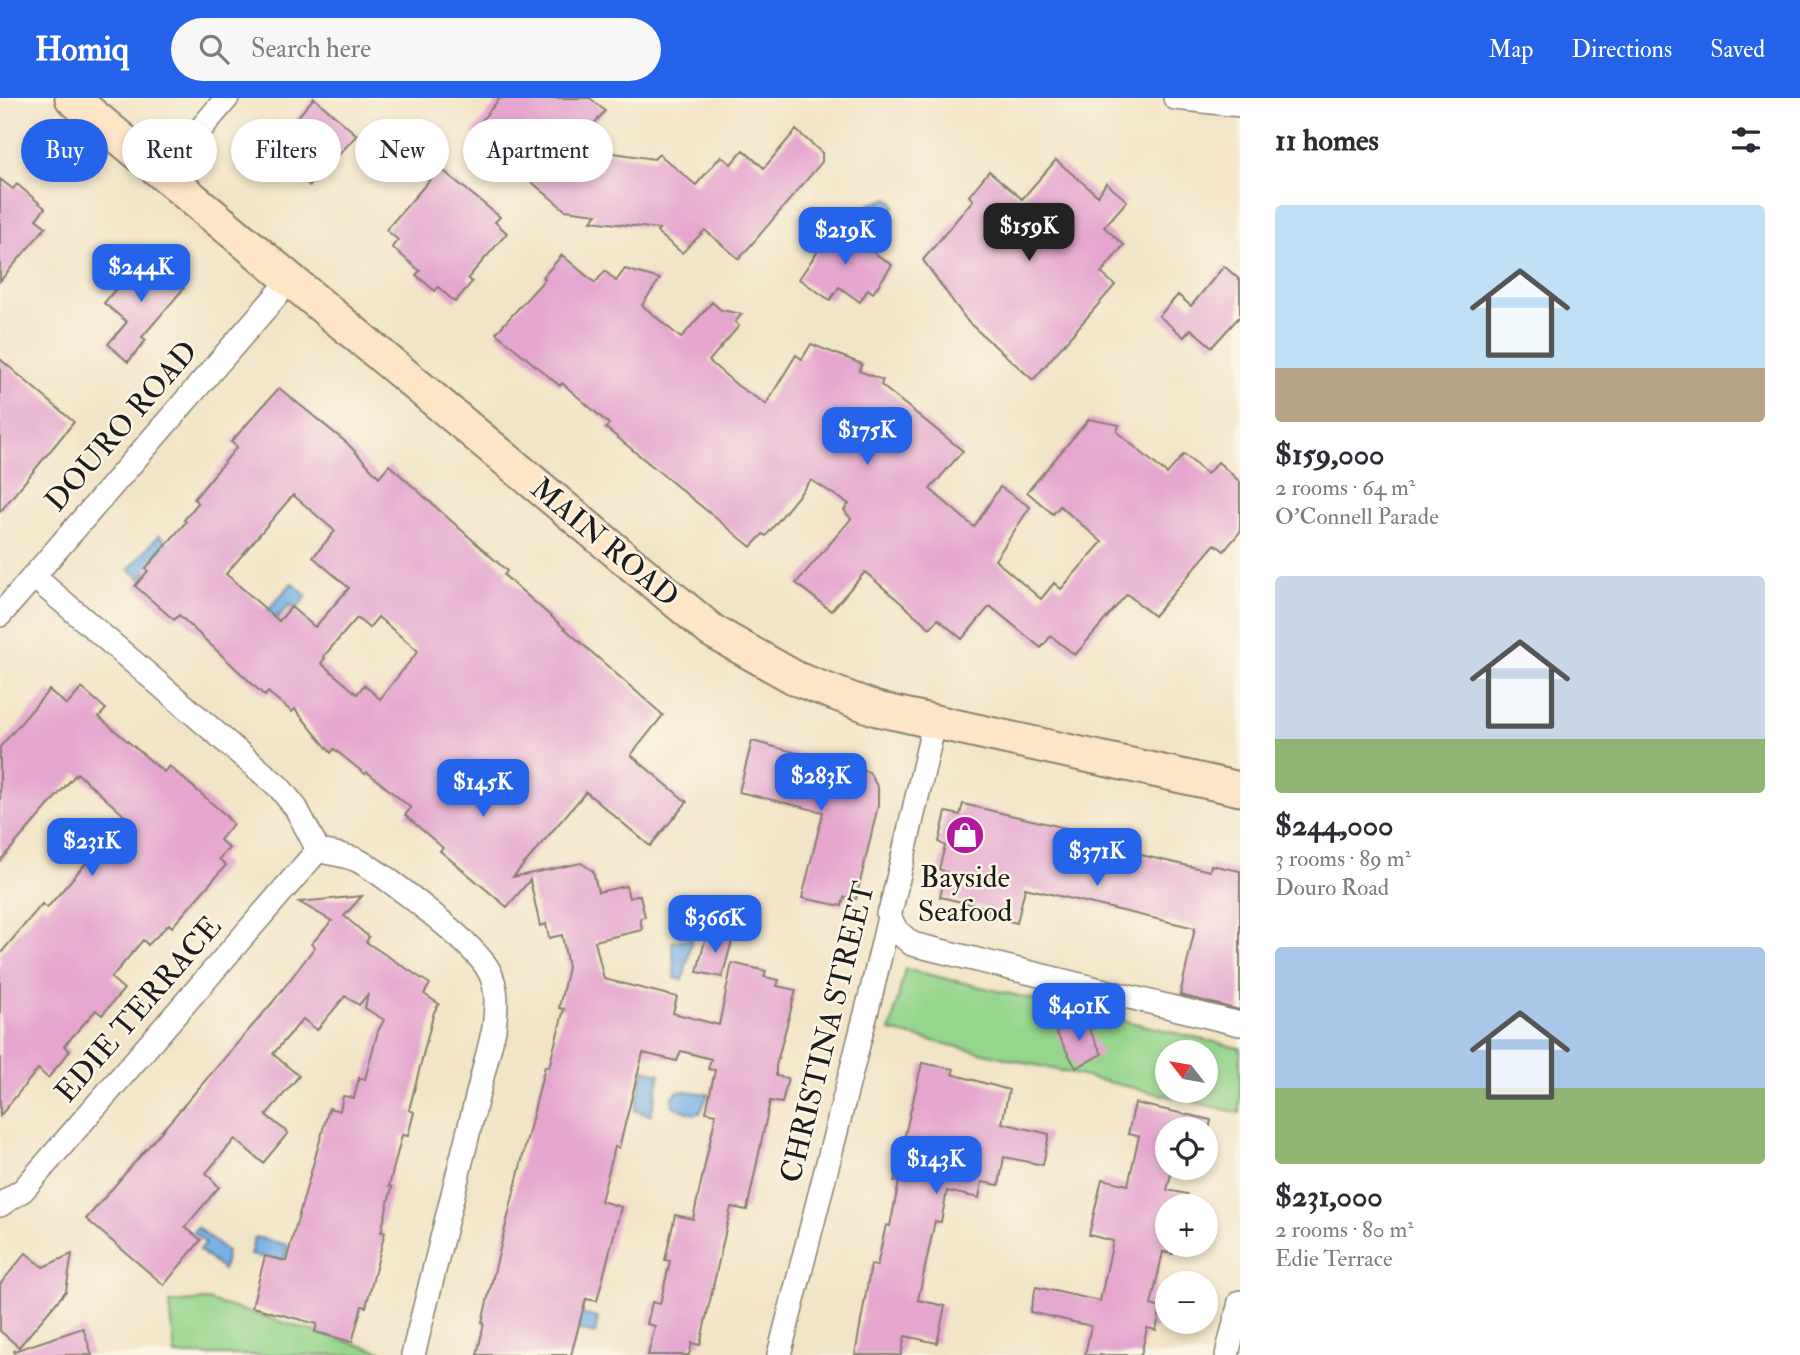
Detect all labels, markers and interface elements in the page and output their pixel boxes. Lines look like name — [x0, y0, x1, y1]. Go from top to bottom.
search box — [171, 18, 661, 81]
text: Homiq — [35, 29, 129, 70]
icon: search — [195, 30, 233, 68]
text: Search here — [251, 33, 371, 65]
text: Map — [1488, 34, 1533, 65]
text: Directions — [1571, 34, 1672, 65]
text: Saved — [1710, 34, 1765, 65]
chip: Buy — [21, 119, 108, 182]
chip: Rent — [122, 119, 217, 182]
chip: Filters — [231, 119, 341, 182]
chip: New — [355, 119, 449, 182]
chip: Apartment — [463, 119, 613, 182]
icon: filters — [1727, 121, 1765, 159]
text: 11 homes — [1275, 122, 1379, 159]
pin: $159K — [980, 204, 1078, 263]
pin: $219K — [796, 208, 894, 267]
text: $159K — [999, 211, 1059, 240]
text: $219K — [815, 215, 875, 244]
pin: $244K — [92, 244, 190, 304]
icon: home — [1457, 250, 1583, 376]
text: $244K — [108, 252, 174, 281]
street label: DOURO ROAD — [37, 334, 205, 519]
pin: $175K — [818, 408, 916, 467]
text: $175K — [838, 415, 896, 444]
text: $159,000 — [1275, 436, 1384, 473]
street label: MAIN ROAD — [523, 470, 686, 615]
text: 2 rooms · 64 m² — [1275, 473, 1415, 502]
text: O'Connell Parade — [1275, 502, 1439, 531]
icon: home — [1457, 621, 1583, 747]
pin: $283K — [772, 754, 870, 813]
pin: $145K — [434, 760, 532, 819]
text: $283K — [791, 761, 851, 790]
text: $145K — [453, 767, 513, 796]
text: $244,000 — [1275, 807, 1393, 844]
shop icon: Bayside Seafood — [944, 814, 986, 856]
pin: $231K — [43, 818, 141, 878]
text: $231K — [63, 826, 121, 855]
pin: $371K — [1048, 828, 1146, 888]
text: $371K — [1069, 836, 1125, 865]
text: 3 rooms · 89 m² — [1275, 844, 1411, 873]
place label: Bayside Seafood — [918, 859, 1013, 930]
text: Douro Road — [1275, 873, 1389, 902]
street label: CHRISTINA STREET — [772, 878, 883, 1186]
pin: $366K — [666, 896, 764, 955]
text: $366K — [684, 903, 746, 932]
street label: EDIE TERRACE — [47, 909, 229, 1110]
pin: $401K — [1030, 984, 1128, 1043]
text: $401K — [1048, 991, 1110, 1020]
icon: home — [1457, 992, 1583, 1118]
north arrow — [1155, 1040, 1218, 1102]
map controls — [1155, 1040, 1218, 1334]
button: locate — [1155, 1117, 1218, 1180]
pin: $143K — [887, 1136, 985, 1196]
text: $143K — [907, 1144, 965, 1173]
text: $231,000 — [1275, 1178, 1383, 1215]
button: + — [1155, 1194, 1218, 1257]
text: 2 rooms · 80 m² — [1275, 1215, 1414, 1244]
text: Edie Terrace — [1275, 1244, 1393, 1273]
button: − — [1155, 1271, 1218, 1334]

